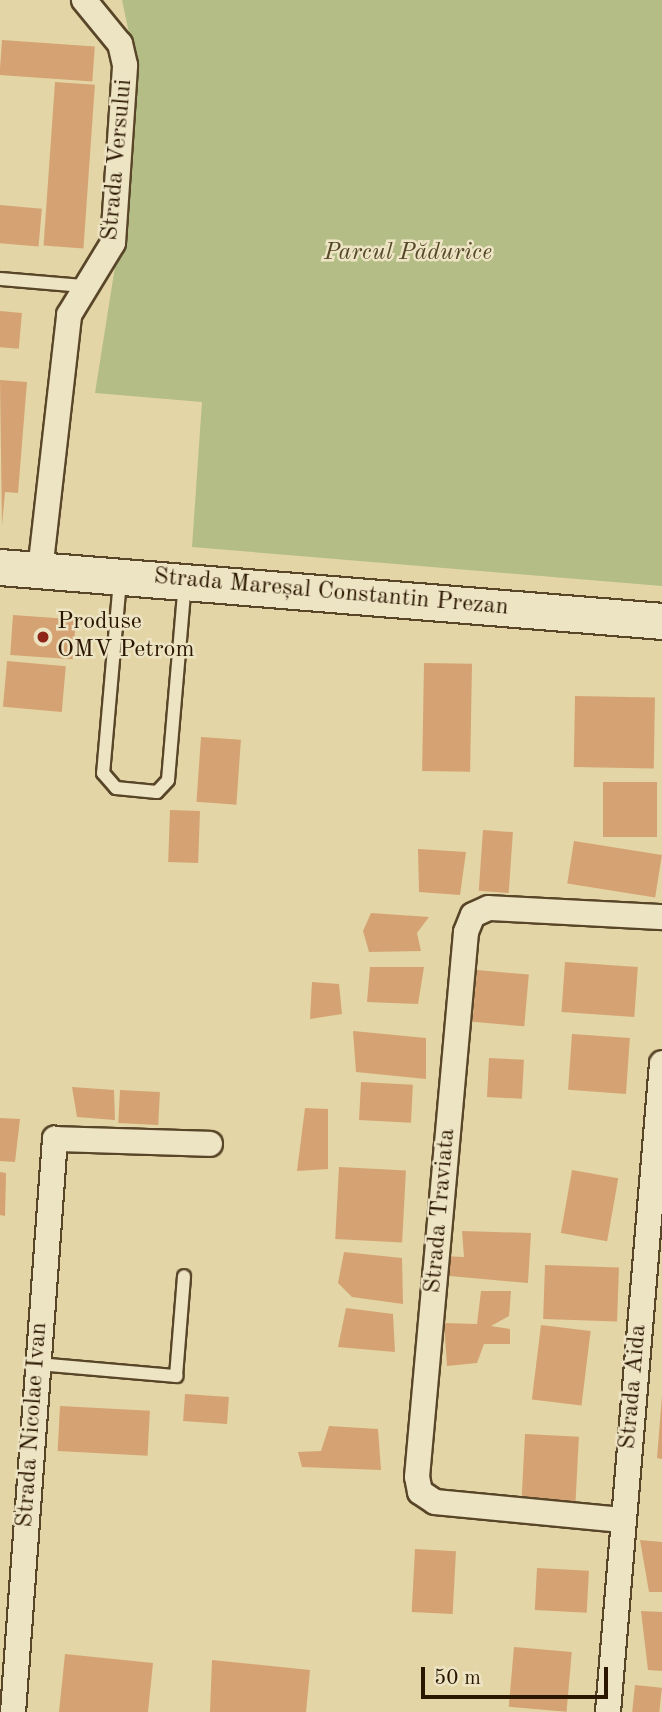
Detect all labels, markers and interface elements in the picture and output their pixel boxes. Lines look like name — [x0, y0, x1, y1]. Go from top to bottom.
street label: Strada Versului — [97, 78, 139, 242]
park label: Parcul Pădurice — [324, 240, 492, 268]
street label: Strada Mareșal Constantin Prezan — [152, 563, 510, 623]
place label: Produse OMV Petrom — [57, 609, 194, 665]
marker: Produse OMV Petrom — [35, 629, 51, 645]
street label: Strada Traviata — [419, 1127, 463, 1295]
street label: Strada Nicolae Ivan — [11, 1321, 55, 1529]
street label: Strada Aida — [614, 1323, 654, 1451]
scale bar — [424, 1652, 611, 1696]
text: 50 m — [434, 1668, 481, 1689]

